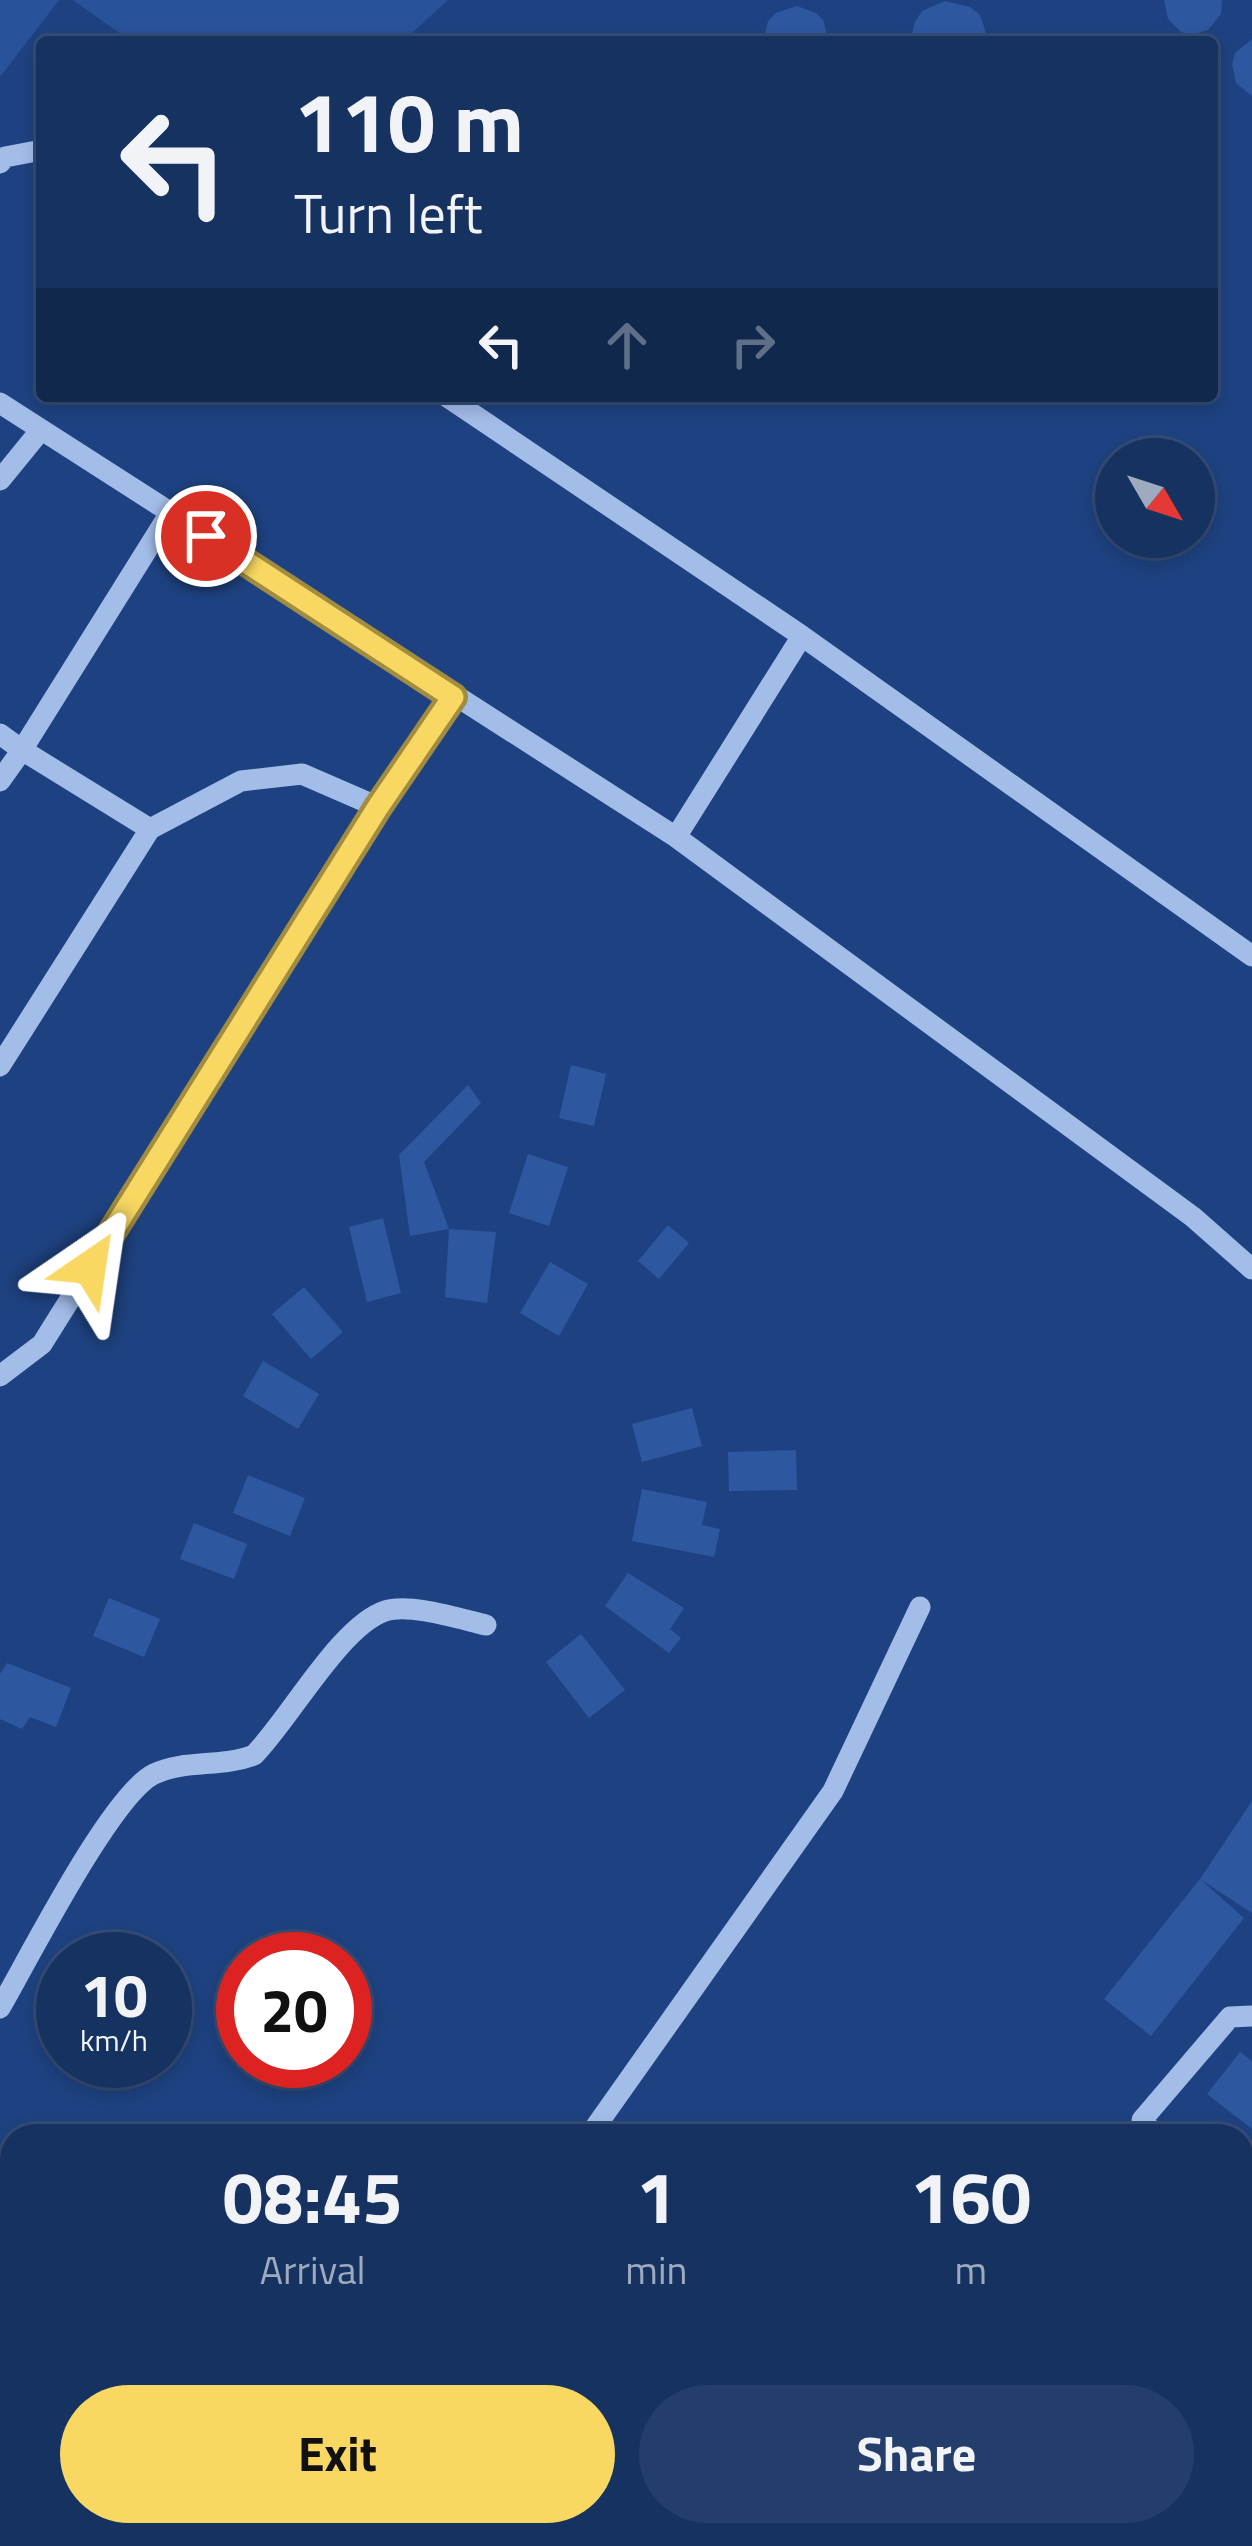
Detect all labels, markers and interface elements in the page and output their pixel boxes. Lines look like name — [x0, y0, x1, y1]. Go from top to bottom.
text: 110 m — [294, 57, 524, 185]
icon: left — [96, 84, 252, 240]
text: Turn left — [294, 172, 483, 254]
icon: left — [468, 312, 534, 378]
icon: ahead — [594, 312, 660, 378]
icon: right — [720, 312, 786, 378]
north arrow — [1095, 438, 1215, 558]
map controls — [1095, 438, 1215, 558]
pin — [155, 485, 257, 587]
icon: arrive — [173, 503, 239, 569]
position arrow — [27, 1204, 153, 1330]
speed limit sign: 20 — [216, 1932, 372, 2088]
text: 10 — [80, 1949, 148, 2040]
text: km/h — [80, 2017, 148, 2063]
text: 08:45 — [223, 2141, 403, 2251]
text: 1 — [636, 2141, 677, 2251]
text: 160 — [910, 2141, 1031, 2251]
text: Arrival — [260, 2240, 366, 2299]
text: min — [625, 2240, 687, 2299]
text: m — [954, 2240, 987, 2299]
button: Exit — [60, 2385, 615, 2523]
button: Share — [639, 2385, 1194, 2523]

